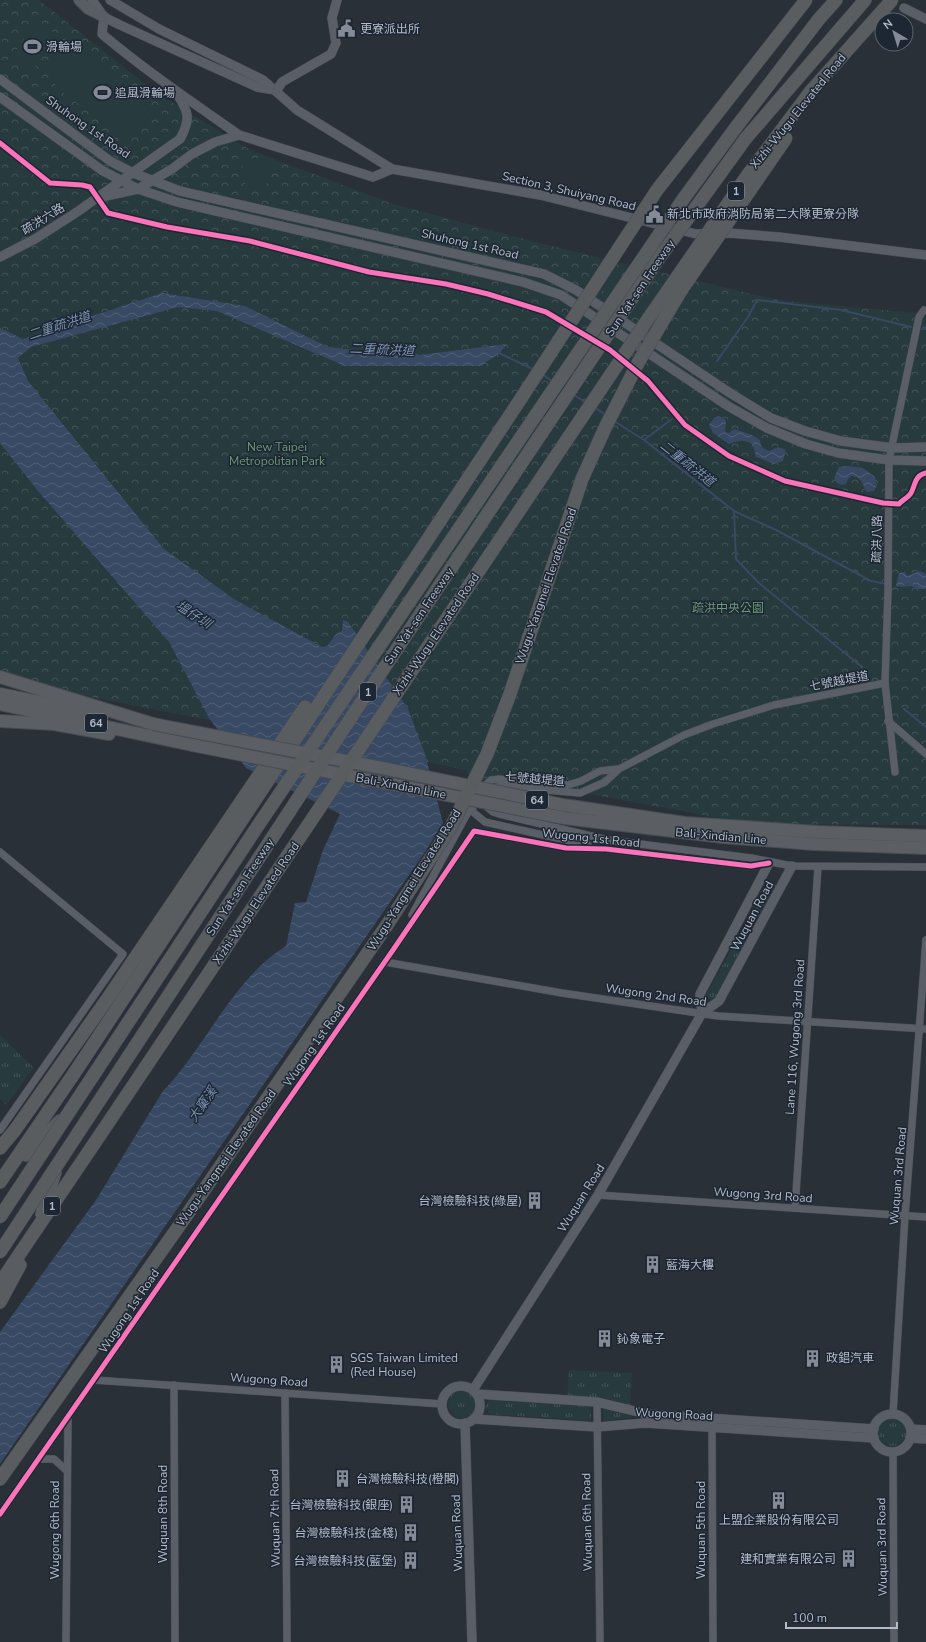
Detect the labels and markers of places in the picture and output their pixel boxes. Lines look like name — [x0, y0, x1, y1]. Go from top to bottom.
public building icon: 更寮派出所 — [337, 19, 357, 39]
place label: 更寮派出所 — [360, 21, 420, 37]
sports icon: 滑輪場 — [23, 37, 43, 57]
place label: 滑輪場 — [46, 39, 82, 55]
sports icon: 追風滑輪場 — [92, 83, 112, 103]
place label: 追風滑輪場 — [115, 85, 175, 101]
public building icon: 新北市政府消防局第二大隊更寮分隊 — [644, 204, 664, 224]
place label: 新北市政府消防局第二大隊更寮分隊 — [667, 206, 859, 222]
building icon: 台灣檢驗科技(綠屋) — [525, 1191, 545, 1211]
place label: 台灣檢驗科技(綠屋) — [418, 1193, 522, 1209]
building icon: 藍海大樓 — [643, 1255, 663, 1275]
place label: 藍海大樓 — [666, 1257, 714, 1273]
building icon: 鈊象電子 — [594, 1329, 614, 1349]
place label: 鈊象電子 — [617, 1331, 665, 1347]
building icon: 政錩汽車 — [803, 1348, 823, 1368]
place label: SGS Taiwan Limited (Red House) — [350, 1350, 458, 1380]
place label: 政錩汽車 — [826, 1350, 874, 1366]
building icon: SGS Taiwan Limited (Red House) — [327, 1355, 347, 1375]
building icon: 台灣檢驗科技(橙閣) — [333, 1469, 353, 1489]
place label: 台灣檢驗科技(橙閣) — [356, 1471, 460, 1487]
building icon: 上盟企業股份有限公司 — [769, 1491, 789, 1511]
building icon: 台灣檢驗科技(銀座) — [396, 1495, 416, 1515]
place label: 台灣檢驗科技(銀座) — [289, 1497, 393, 1513]
place label: 上盟企業股份有限公司 — [719, 1512, 839, 1528]
building icon: 台灣檢驗科技(金棧) — [401, 1523, 421, 1543]
place label: 台灣檢驗科技(金棧) — [294, 1525, 398, 1541]
building icon: 建和實業有限公司 — [839, 1549, 859, 1569]
building icon: 台灣檢驗科技(藍堡) — [400, 1551, 420, 1571]
place label: 建和實業有限公司 — [740, 1551, 836, 1567]
place label: 台灣檢驗科技(藍堡) — [293, 1553, 397, 1569]

